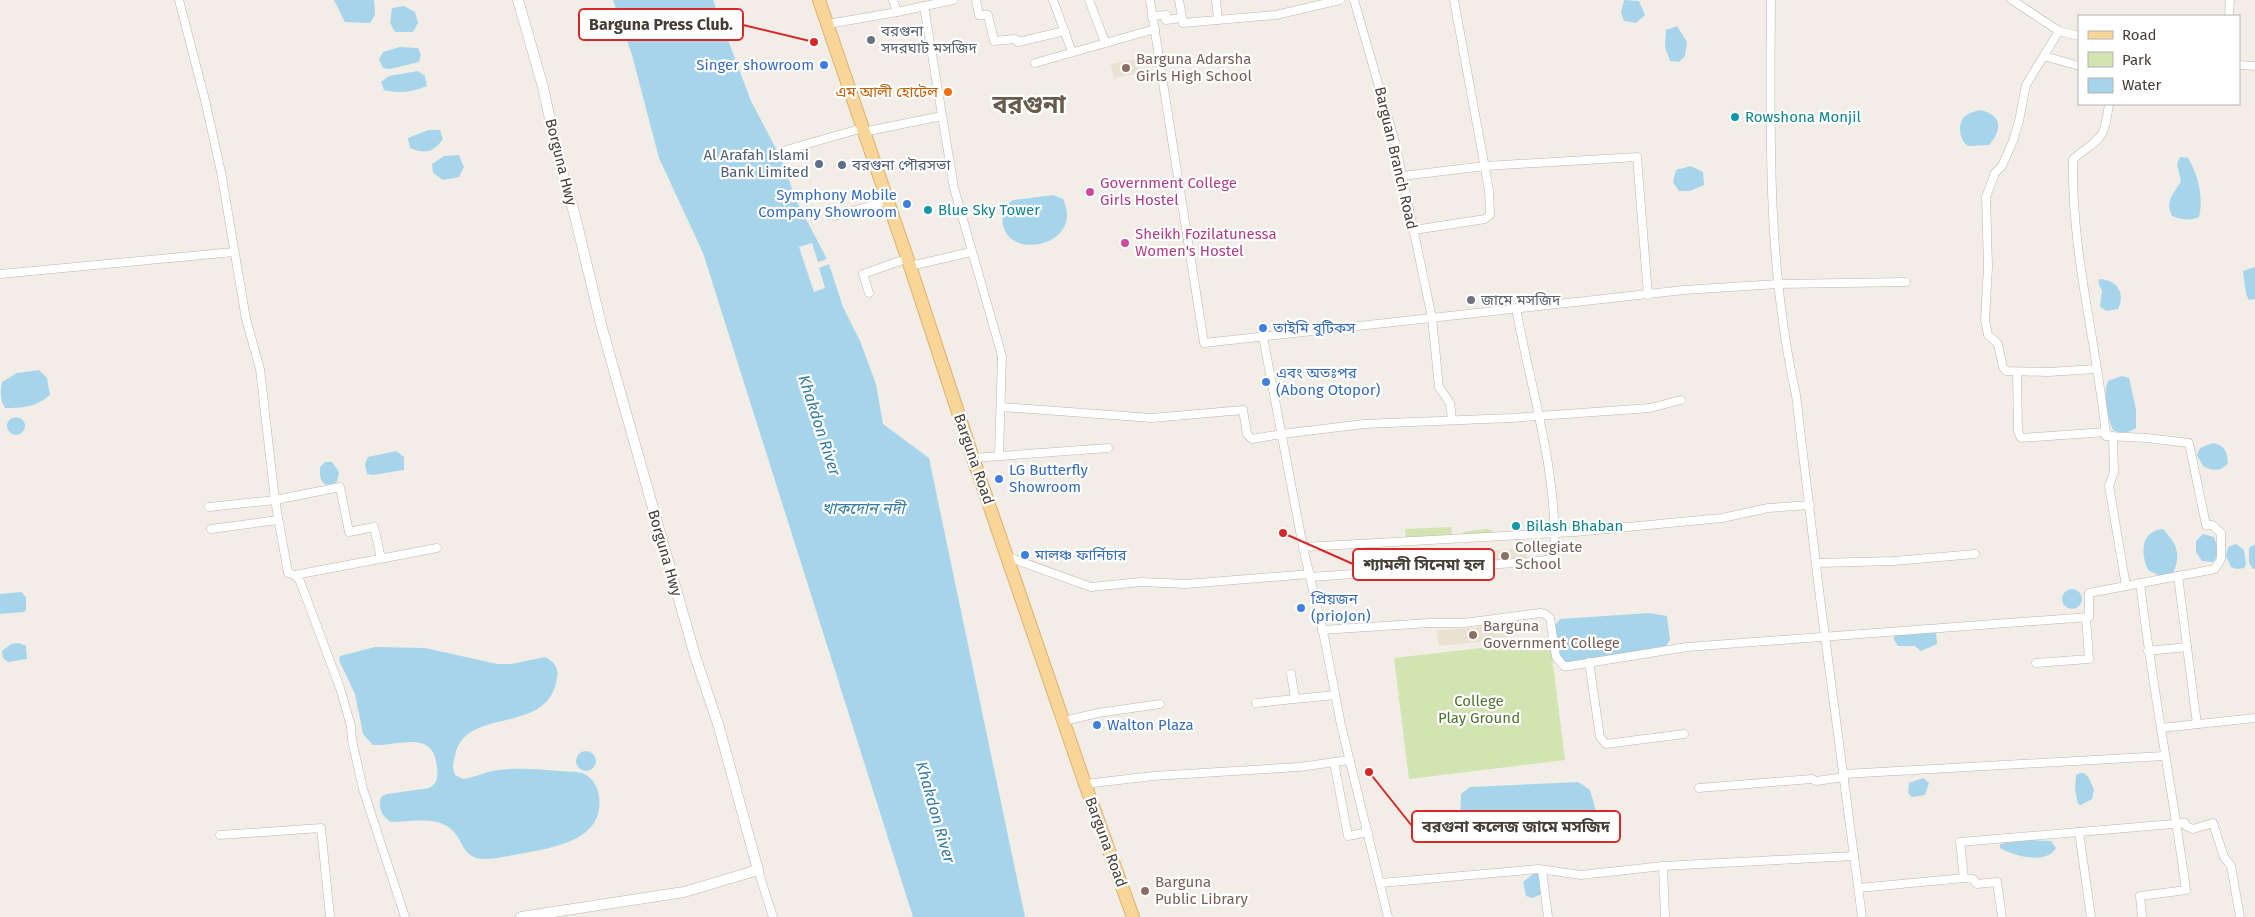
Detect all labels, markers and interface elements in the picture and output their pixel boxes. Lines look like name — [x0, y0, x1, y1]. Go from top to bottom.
callout: Barguna Press Club. — [579, 9, 743, 40]
text: Barguna Press Club. — [589, 15, 733, 34]
legend — [2078, 15, 2240, 105]
place label: বরগুনা সদরঘাট মসজিদ — [880, 22, 978, 57]
text: Road — [2122, 26, 2157, 44]
marker: বরগুনা সদরঘাট মসজিদ — [865, 34, 877, 46]
place label: Barguna Adarsha Girls High School — [1136, 50, 1253, 85]
text: Park — [2122, 51, 2152, 69]
place label: Singer showroom — [696, 56, 814, 74]
marker: Singer showroom — [818, 59, 830, 71]
marker: Barguna Adarsha Girls High School — [1120, 62, 1132, 74]
text: Water — [2122, 76, 2161, 94]
place label: এম আলী হোটেল — [836, 83, 939, 101]
street label: Barguan Branch Road — [1371, 85, 1421, 231]
marker: এম আলী হোটেল — [942, 86, 954, 98]
district label: বরগুনা — [991, 90, 1066, 120]
place label: Rowshona Monjil — [1745, 108, 1861, 126]
marker: Rowshona Monjil — [1729, 111, 1741, 123]
street label: Borguna Hwy — [541, 117, 581, 208]
place label: Al Arafah Islami Bank Limited — [703, 146, 809, 181]
place label: বরগুনা পৌরসভা — [851, 156, 952, 174]
marker: Al Arafah Islami Bank Limited — [813, 158, 825, 170]
marker: বরগুনা পৌরসভা — [836, 159, 848, 171]
place label: Government College Girls Hostel — [1100, 174, 1237, 209]
place label: Symphony Mobile Company Showroom — [758, 186, 897, 221]
marker: Government College Girls Hostel — [1084, 186, 1096, 198]
marker: Symphony Mobile Company Showroom — [901, 198, 913, 210]
place label: Blue Sky Tower — [938, 201, 1040, 219]
marker: Blue Sky Tower — [922, 204, 934, 216]
place label: Sheikh Fozilatunessa Women's Hostel — [1135, 225, 1277, 260]
marker: Sheikh Fozilatunessa Women's Hostel — [1119, 237, 1131, 249]
place label: জামে মসজিদ — [1480, 291, 1561, 309]
marker: জামে মসজিদ — [1465, 294, 1477, 306]
place label: তাইমি বুটিকস — [1272, 319, 1356, 337]
marker: তাইমি বুটিকস — [1257, 322, 1269, 334]
place label: এবং অতঃপর (Abong Otopor) — [1276, 364, 1380, 399]
water label: Khakdon River — [794, 372, 845, 479]
marker: এবং অতঃপর (Abong Otopor) — [1260, 376, 1272, 388]
street label: Barguna Road — [950, 411, 998, 507]
place label: LG Butterfly Showroom — [1009, 461, 1088, 496]
marker: LG Butterfly Showroom — [993, 473, 1005, 485]
water label: খাকদোন নদী — [821, 499, 907, 518]
street label: Borguna Hwy — [644, 508, 686, 599]
place label: Bilash Bhaban — [1526, 517, 1623, 535]
marker: Bilash Bhaban — [1510, 520, 1522, 532]
place label: Collegiate School — [1515, 538, 1582, 573]
place label: মালঞ্চ ফার্নিচার — [1034, 546, 1127, 564]
marker: মালঞ্চ ফার্নিচার — [1019, 549, 1031, 561]
callout: শ্যামলী সিনেমা হল — [1353, 549, 1494, 580]
marker: Collegiate School — [1499, 550, 1511, 562]
text: শ্যামলী সিনেমা হল — [1362, 555, 1485, 574]
place label: প্রিয়জন (prioJon) — [1310, 590, 1371, 625]
marker: প্রিয়জন (prioJon) — [1295, 602, 1307, 614]
place label: Barguna Government College — [1483, 617, 1620, 652]
marker: Barguna Government College — [1467, 629, 1479, 641]
park label: College Play Ground — [1438, 692, 1520, 727]
place label: Walton Plaza — [1107, 716, 1194, 734]
marker: Walton Plaza — [1091, 719, 1103, 731]
water label: Khakdon River — [912, 759, 959, 866]
street label: Barguna Road — [1081, 794, 1131, 890]
callout: বরগুনা কলেজ জামে মসজিদ — [1412, 811, 1620, 842]
text: বরগুনা কলেজ জামে মসজিদ — [1421, 817, 1611, 836]
place label: Barguna Public Library — [1155, 873, 1249, 908]
marker: Barguna Public Library — [1139, 885, 1151, 897]

